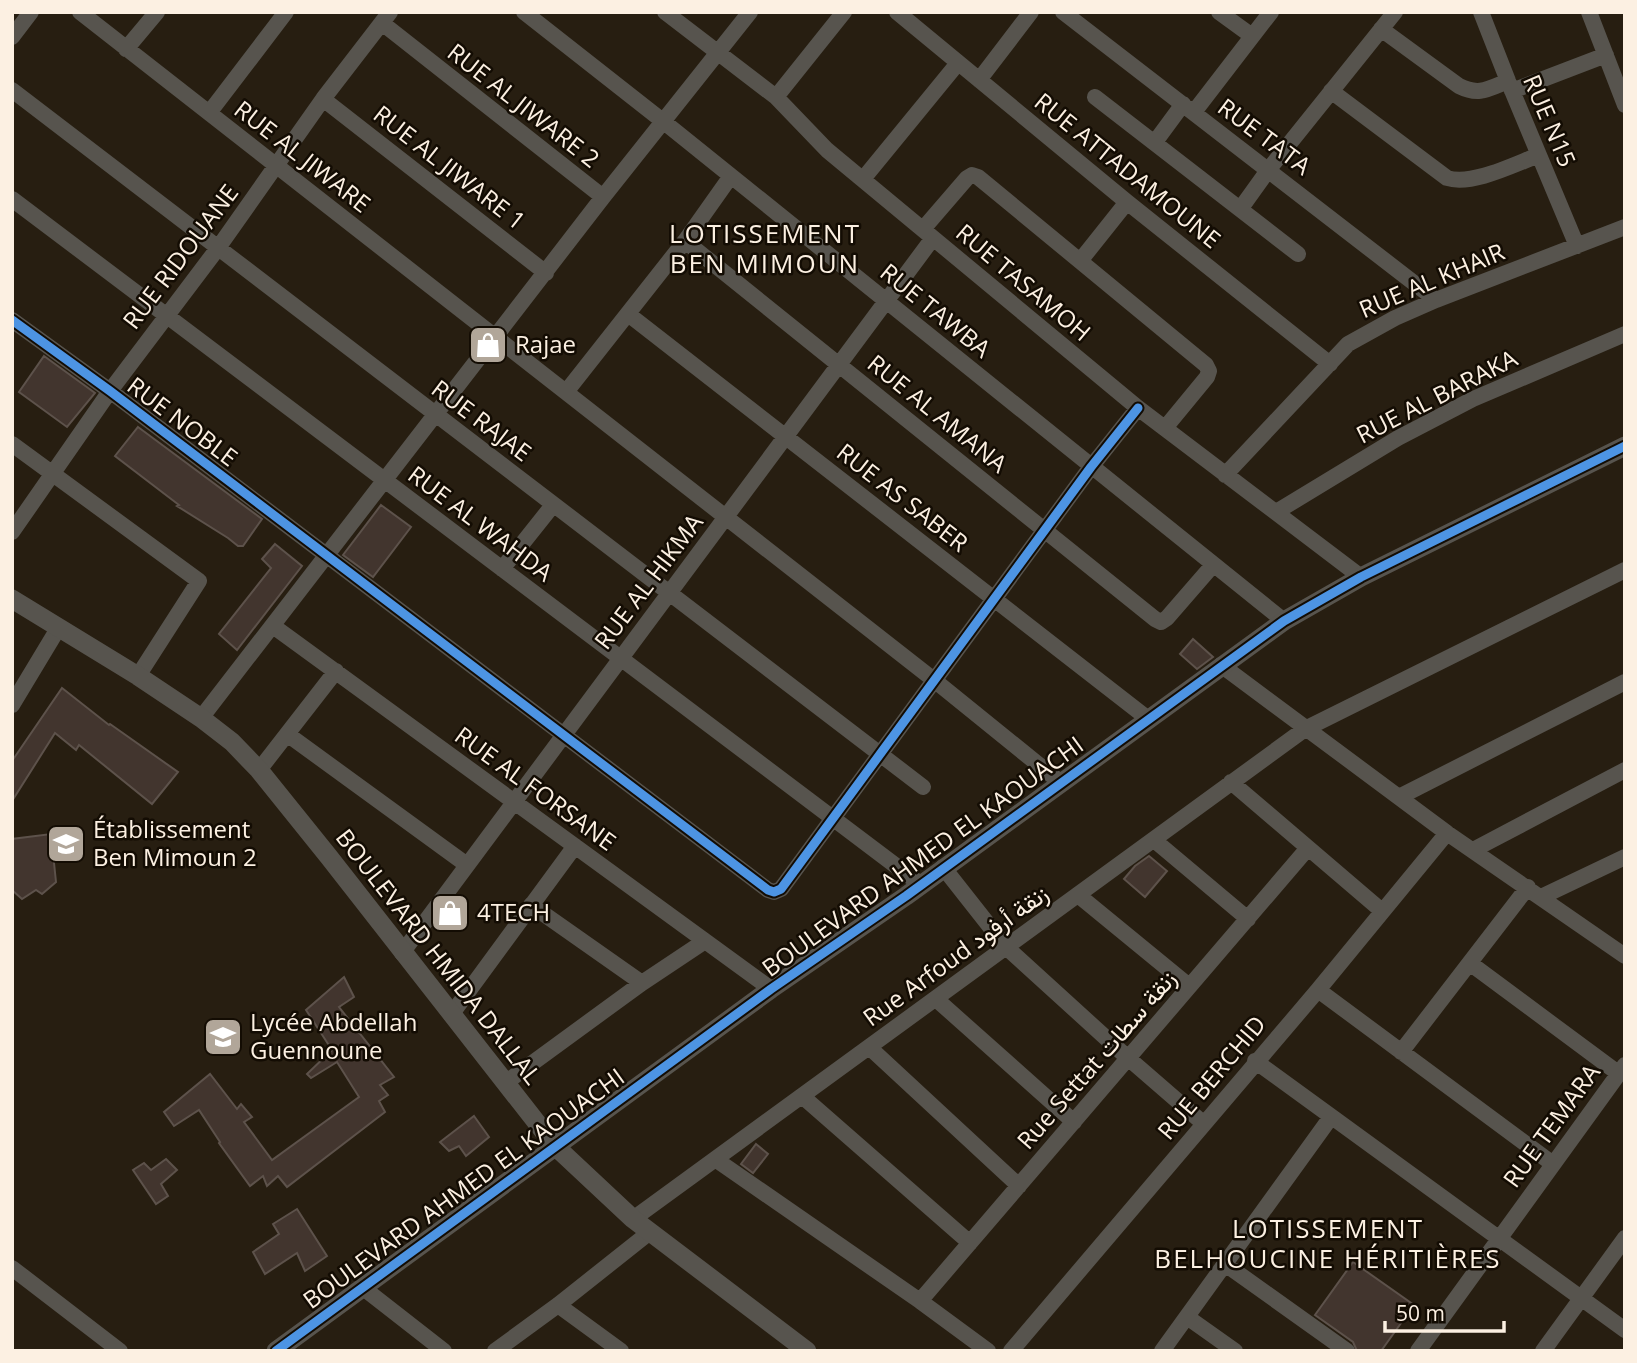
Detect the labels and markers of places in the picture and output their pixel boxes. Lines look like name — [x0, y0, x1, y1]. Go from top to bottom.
shop icon: Rajae — [467, 324, 509, 366]
place label: Rajae — [515, 327, 576, 360]
place label: Établissement Ben Mimoun 2 — [93, 812, 257, 873]
school or university icon: Établissement Ben Mimoun 2 — [45, 823, 87, 865]
shop icon: 4TECH — [429, 892, 471, 934]
place label: 4TECH — [477, 895, 550, 928]
place label: Lycée Abdellah Guennoune — [250, 1005, 417, 1066]
school or university icon: Lycée Abdellah Guennoune — [202, 1016, 244, 1058]

